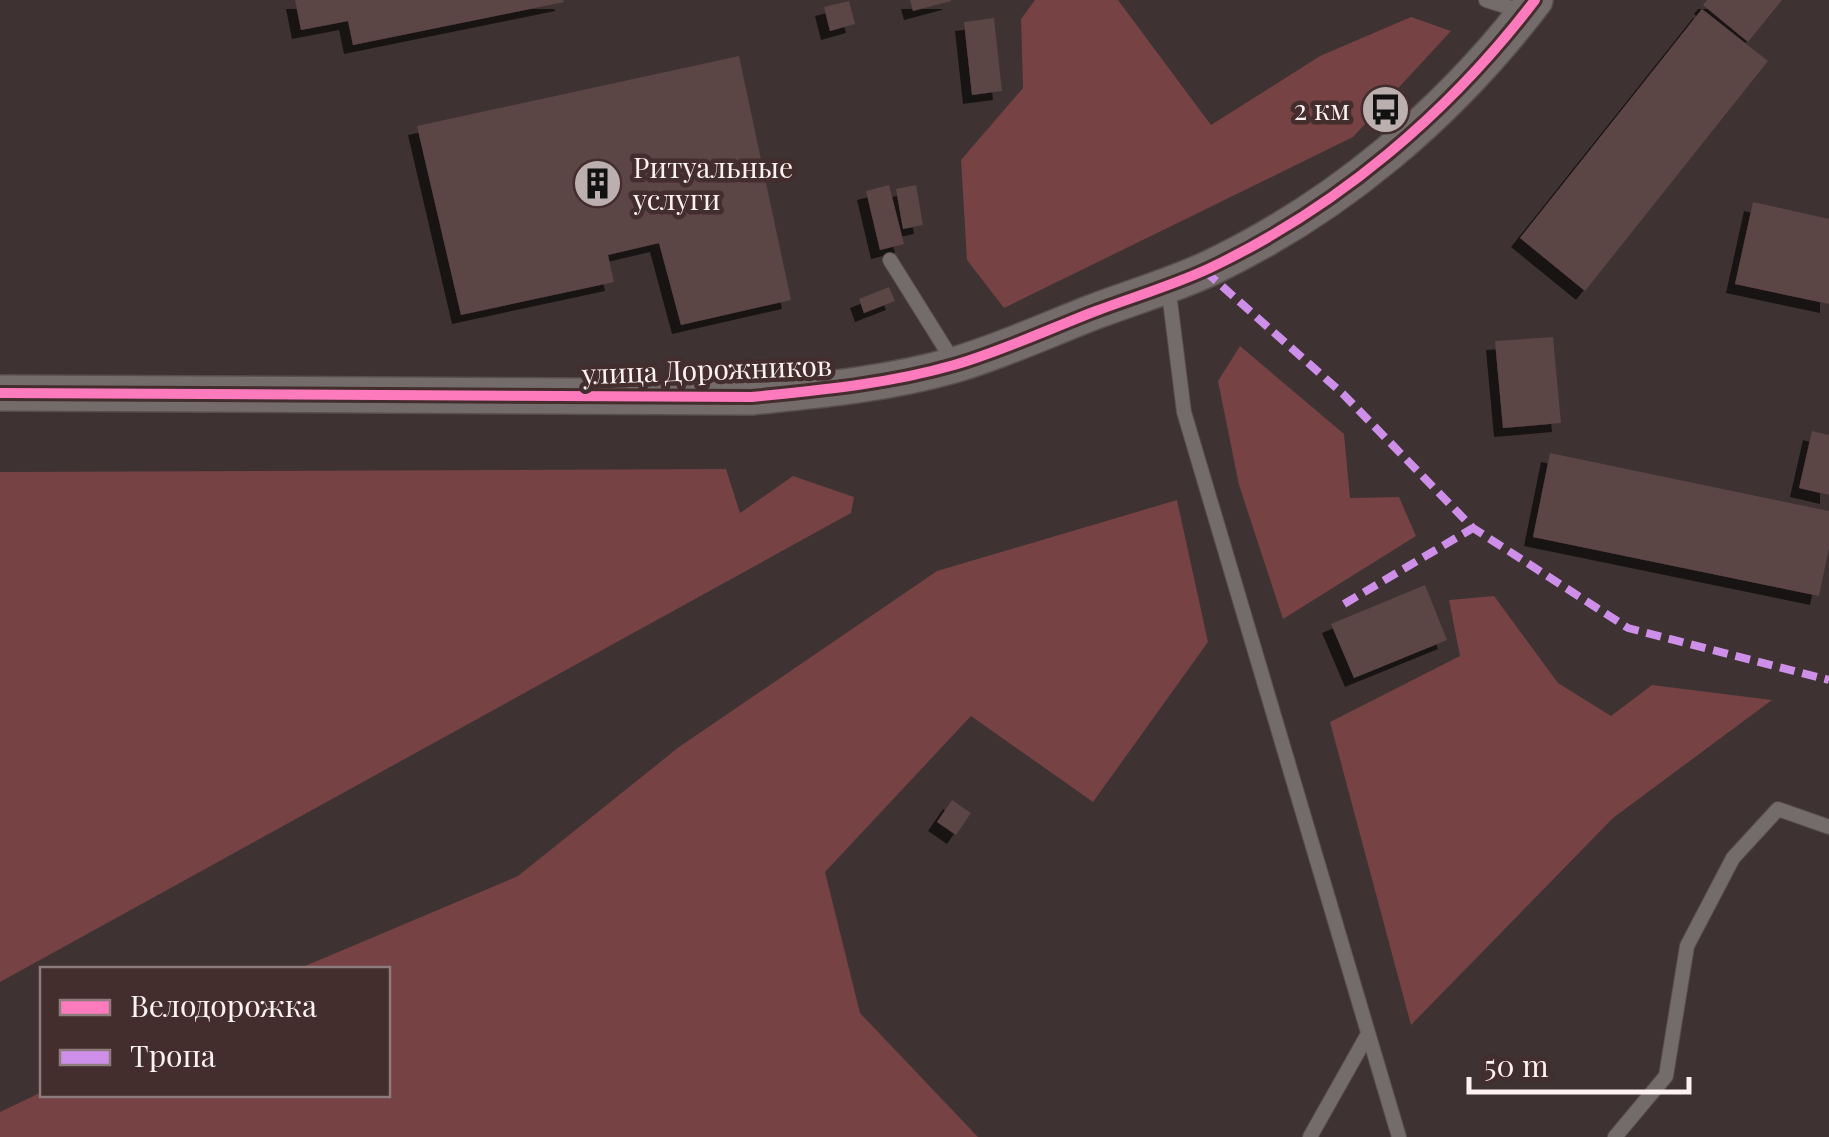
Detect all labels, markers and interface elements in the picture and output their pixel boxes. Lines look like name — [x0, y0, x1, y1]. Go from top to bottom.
bus stop icon: 2 км — [1359, 84, 1411, 136]
place label: 2 км — [1294, 90, 1350, 127]
place label: Ритуальные услуги — [632, 148, 793, 217]
building icon: Ритуальные услуги — [572, 158, 624, 210]
street label: улица Дорожников — [580, 346, 833, 391]
legend — [40, 967, 390, 1097]
text: Велодорожка — [130, 985, 317, 1025]
scale bar — [1469, 1032, 1689, 1094]
text: Тропа — [130, 1035, 216, 1075]
text: 50 m — [1484, 1045, 1549, 1085]

